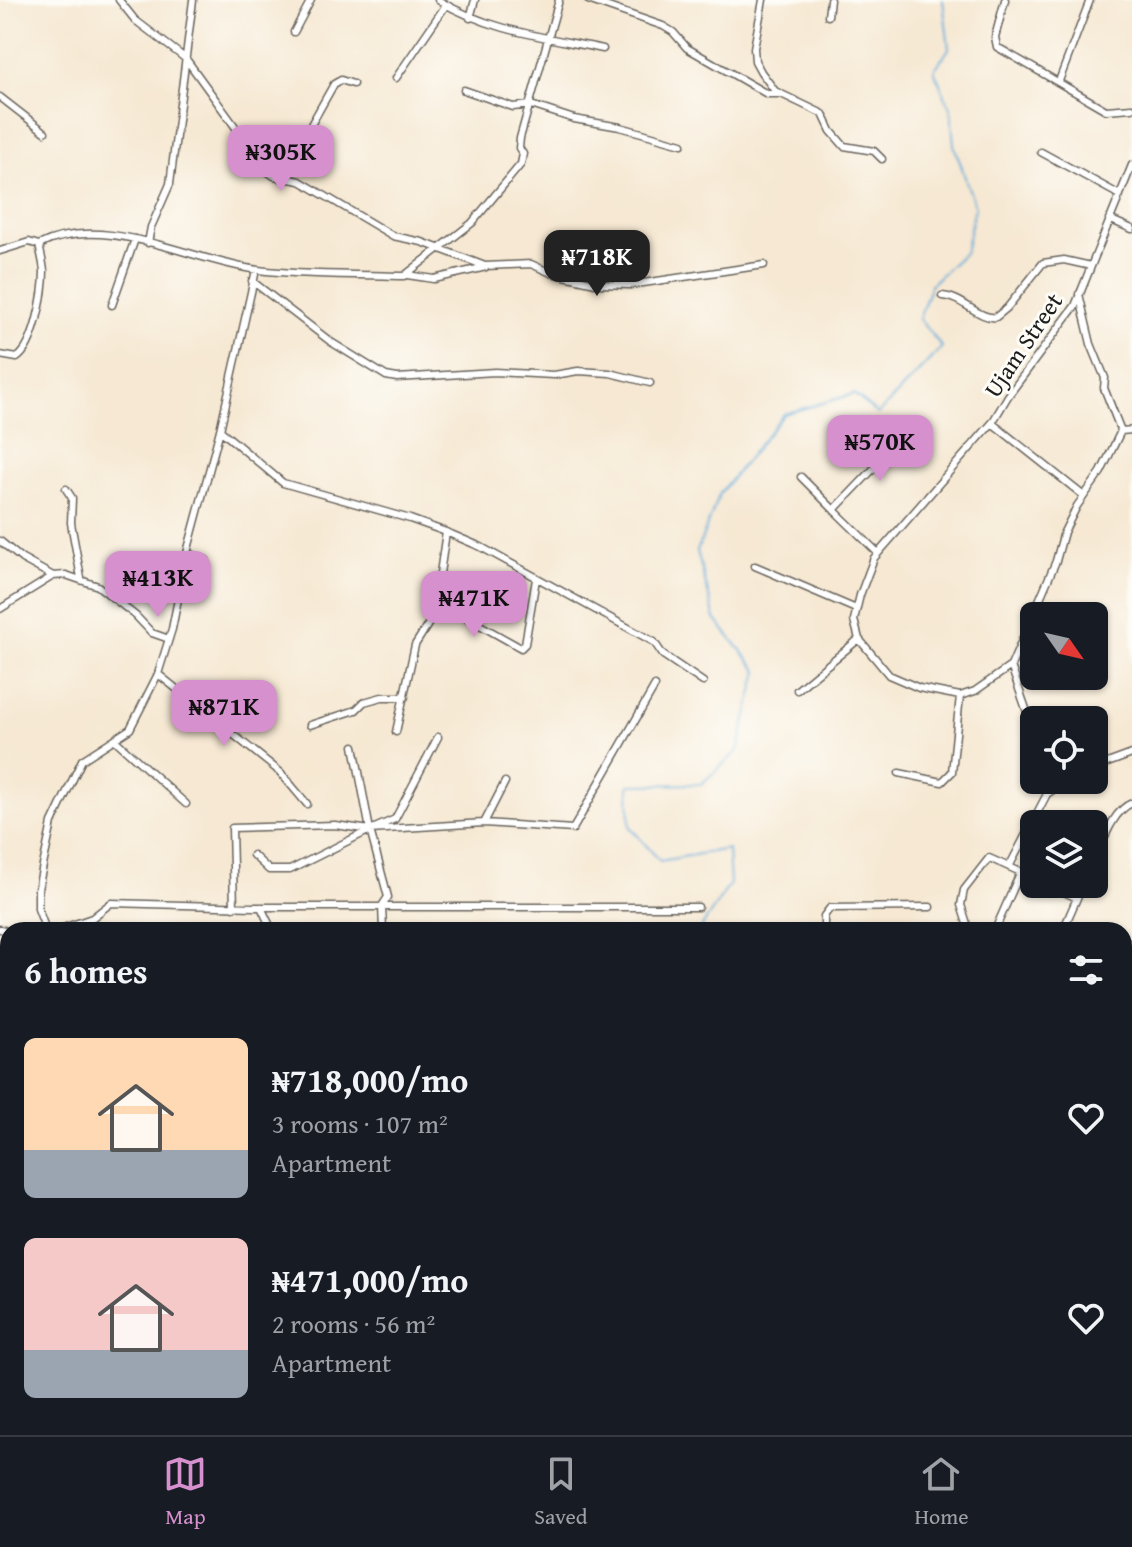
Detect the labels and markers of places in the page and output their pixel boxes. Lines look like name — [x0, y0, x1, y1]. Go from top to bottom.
pin: ₦305K — [225, 125, 337, 193]
pin: ₦718K — [541, 230, 653, 298]
pin: ₦570K — [824, 415, 936, 483]
pin: ₦413K — [102, 551, 214, 619]
pin: ₦471K — [418, 571, 530, 639]
pin: ₦871K — [168, 680, 280, 748]

